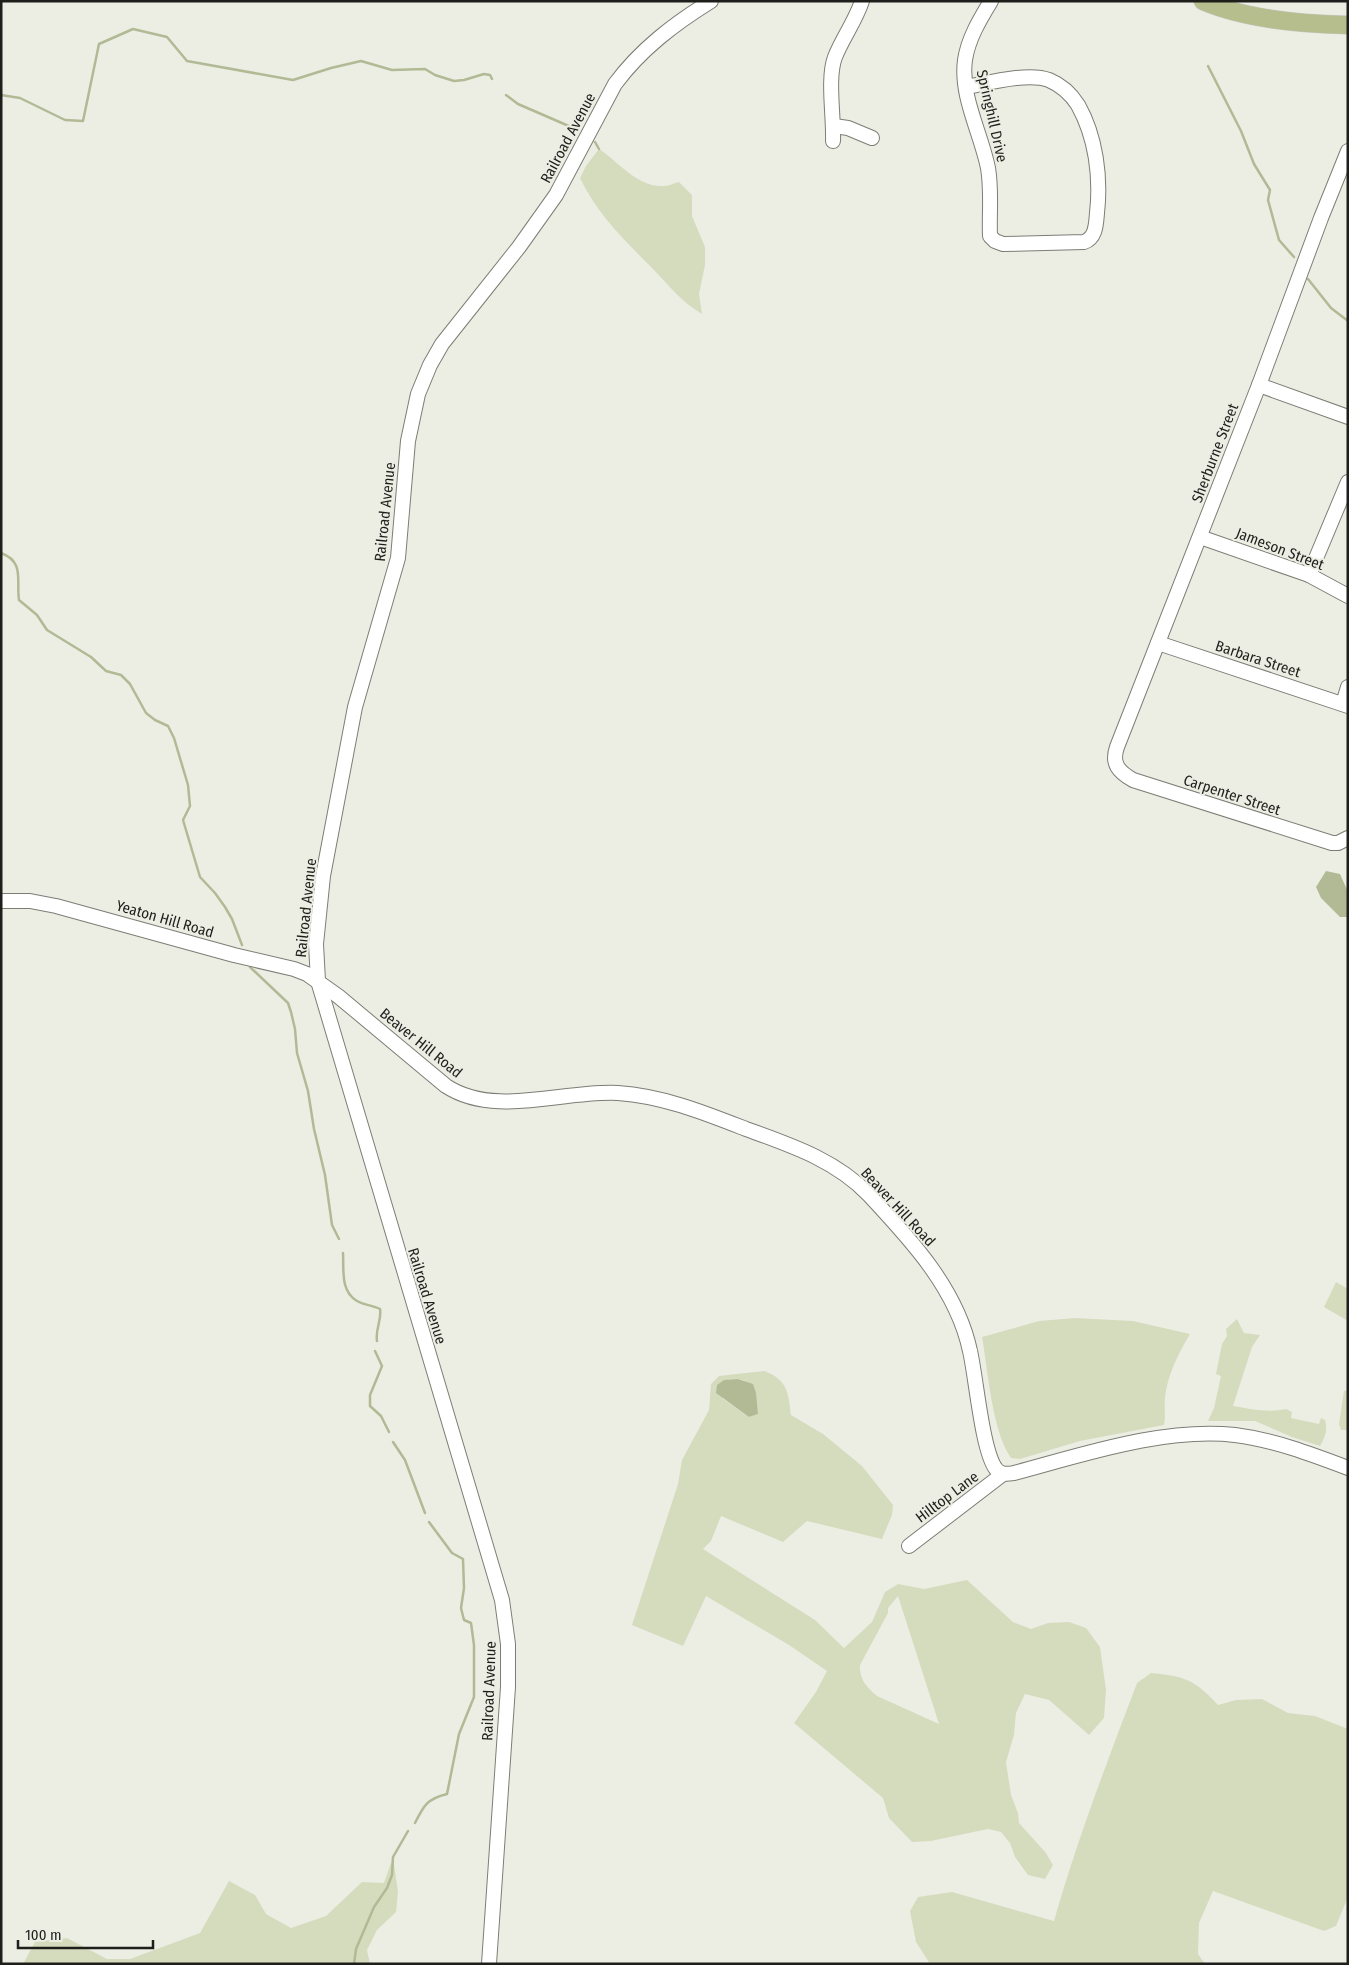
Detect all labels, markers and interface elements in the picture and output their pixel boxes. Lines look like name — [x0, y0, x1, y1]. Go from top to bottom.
street label: Springhill Drive — [973, 68, 1011, 164]
street label: Railroad Avenue — [537, 90, 599, 186]
street label: Sherburne Street — [1188, 401, 1242, 505]
street label: Railroad Avenue — [371, 461, 399, 563]
street label: Jameson Street — [1233, 524, 1327, 574]
street label: Barbara Street — [1213, 637, 1303, 681]
street label: Carpenter Street — [1181, 771, 1283, 819]
street label: Railroad Avenue — [292, 857, 320, 959]
street label: Yeaton Hill Road — [114, 896, 216, 942]
street label: Beaver Hill Road — [376, 1004, 466, 1082]
street label: Beaver Hill Road — [857, 1164, 939, 1250]
street label: Railroad Avenue — [404, 1246, 450, 1346]
street label: Hilltop Lane — [912, 1468, 982, 1526]
street label: Railroad Avenue — [478, 1641, 500, 1741]
scale bar — [18, 1918, 152, 1950]
text: 100 m — [25, 1926, 62, 1944]

